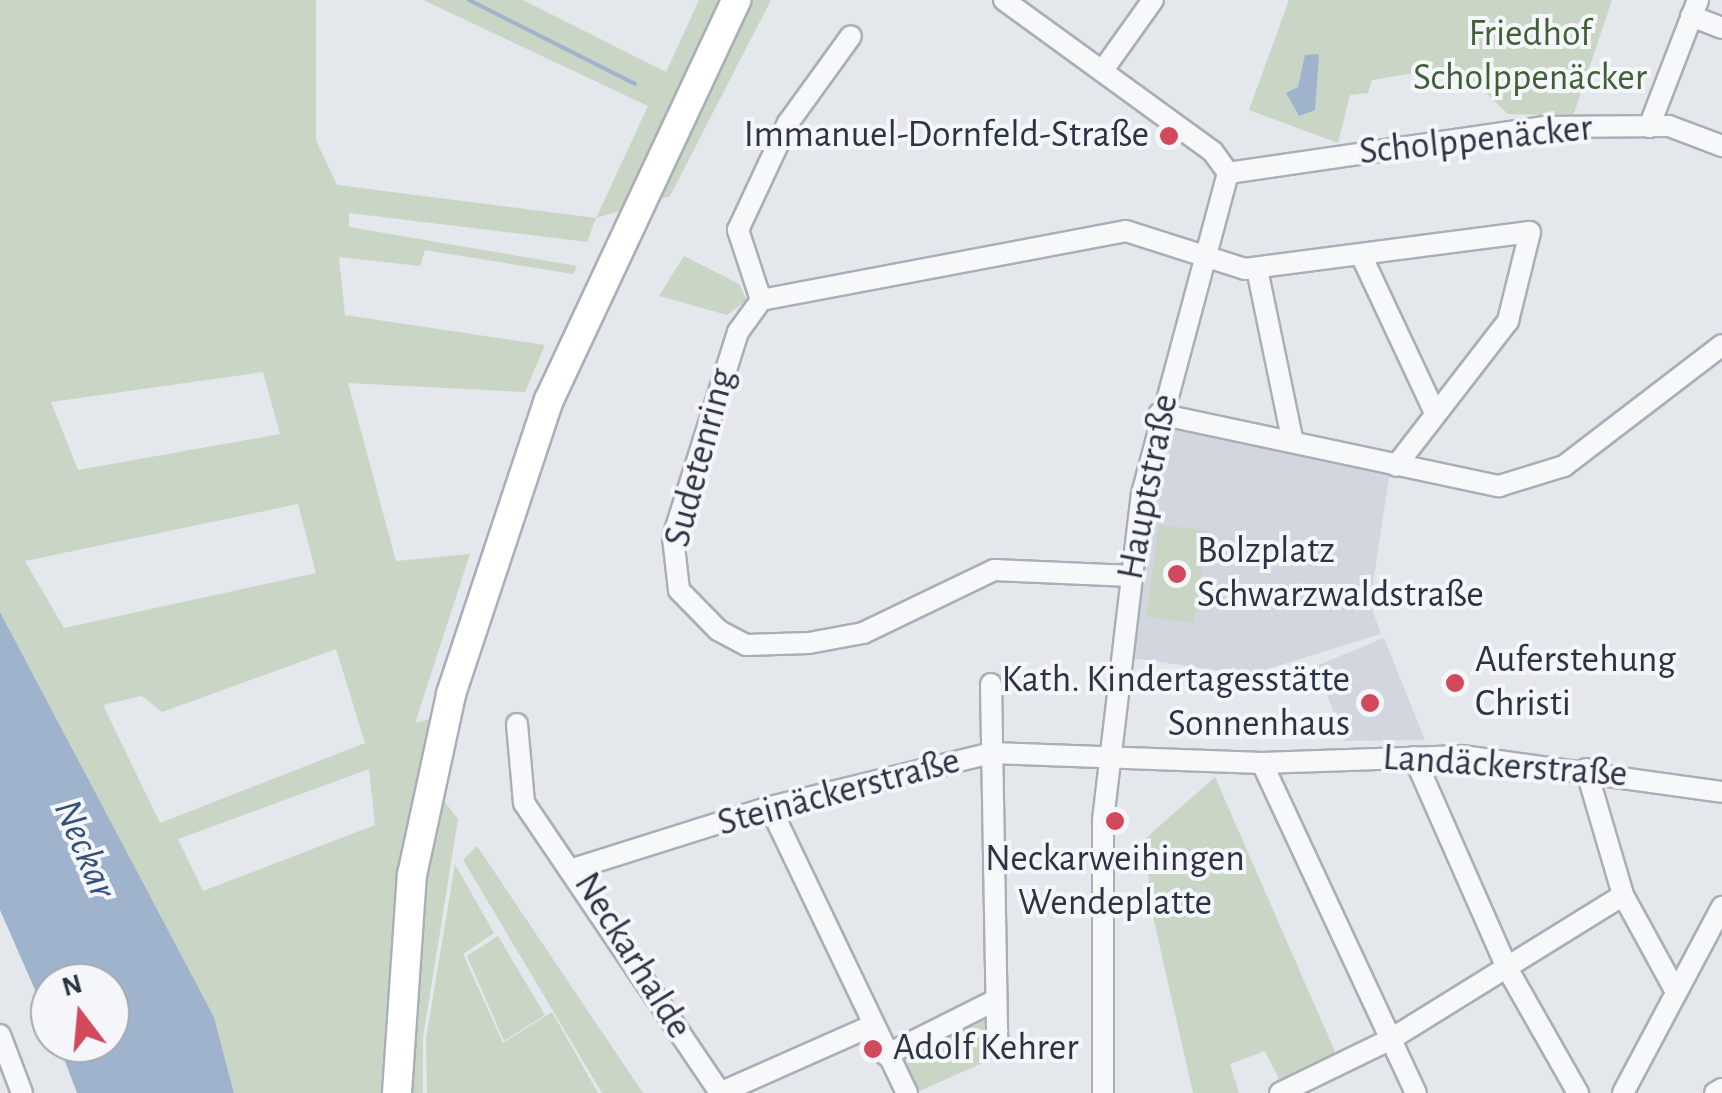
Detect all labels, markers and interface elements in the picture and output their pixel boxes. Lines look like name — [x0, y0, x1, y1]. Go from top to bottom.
park label: Friedhof Scholppenäcker — [1413, 12, 1647, 101]
street label: Scholppenäcker — [1357, 106, 1595, 176]
place label: Immanuel-Dornfeld-Straße — [744, 113, 1149, 159]
marker: Immanuel-Dornfeld-Straße — [1158, 125, 1180, 147]
street label: Sudetenring — [655, 364, 747, 552]
street label: Hauptstraße — [1109, 390, 1189, 584]
place label: Bolzplatz Schwarzwaldstraße — [1197, 529, 1484, 618]
marker: Bolzplatz Schwarzwaldstraße — [1166, 563, 1188, 585]
place label: Auferstehung Christi — [1475, 638, 1676, 728]
place label: Kath. Kindertagesstätte Sonnenhaus — [1001, 658, 1350, 748]
marker: Auferstehung Christi — [1444, 672, 1466, 694]
marker: Kath. Kindertagesstätte Sonnenhaus — [1359, 692, 1381, 714]
street label: Landäckerstraße — [1381, 736, 1629, 798]
street label: Steinäckerstraße — [713, 739, 965, 847]
water label: Neckar — [43, 792, 127, 906]
marker: Neckarweihingen Wendeplatte — [1104, 810, 1126, 832]
place label: Neckarweihingen Wendeplatte — [985, 837, 1245, 926]
street label: Neckarhalde — [563, 864, 701, 1048]
north arrow — [30, 963, 130, 1063]
text: N — [59, 970, 85, 1002]
place label: Adolf Kehrer — [893, 1026, 1079, 1072]
marker: Adolf Kehrer — [862, 1038, 884, 1060]

